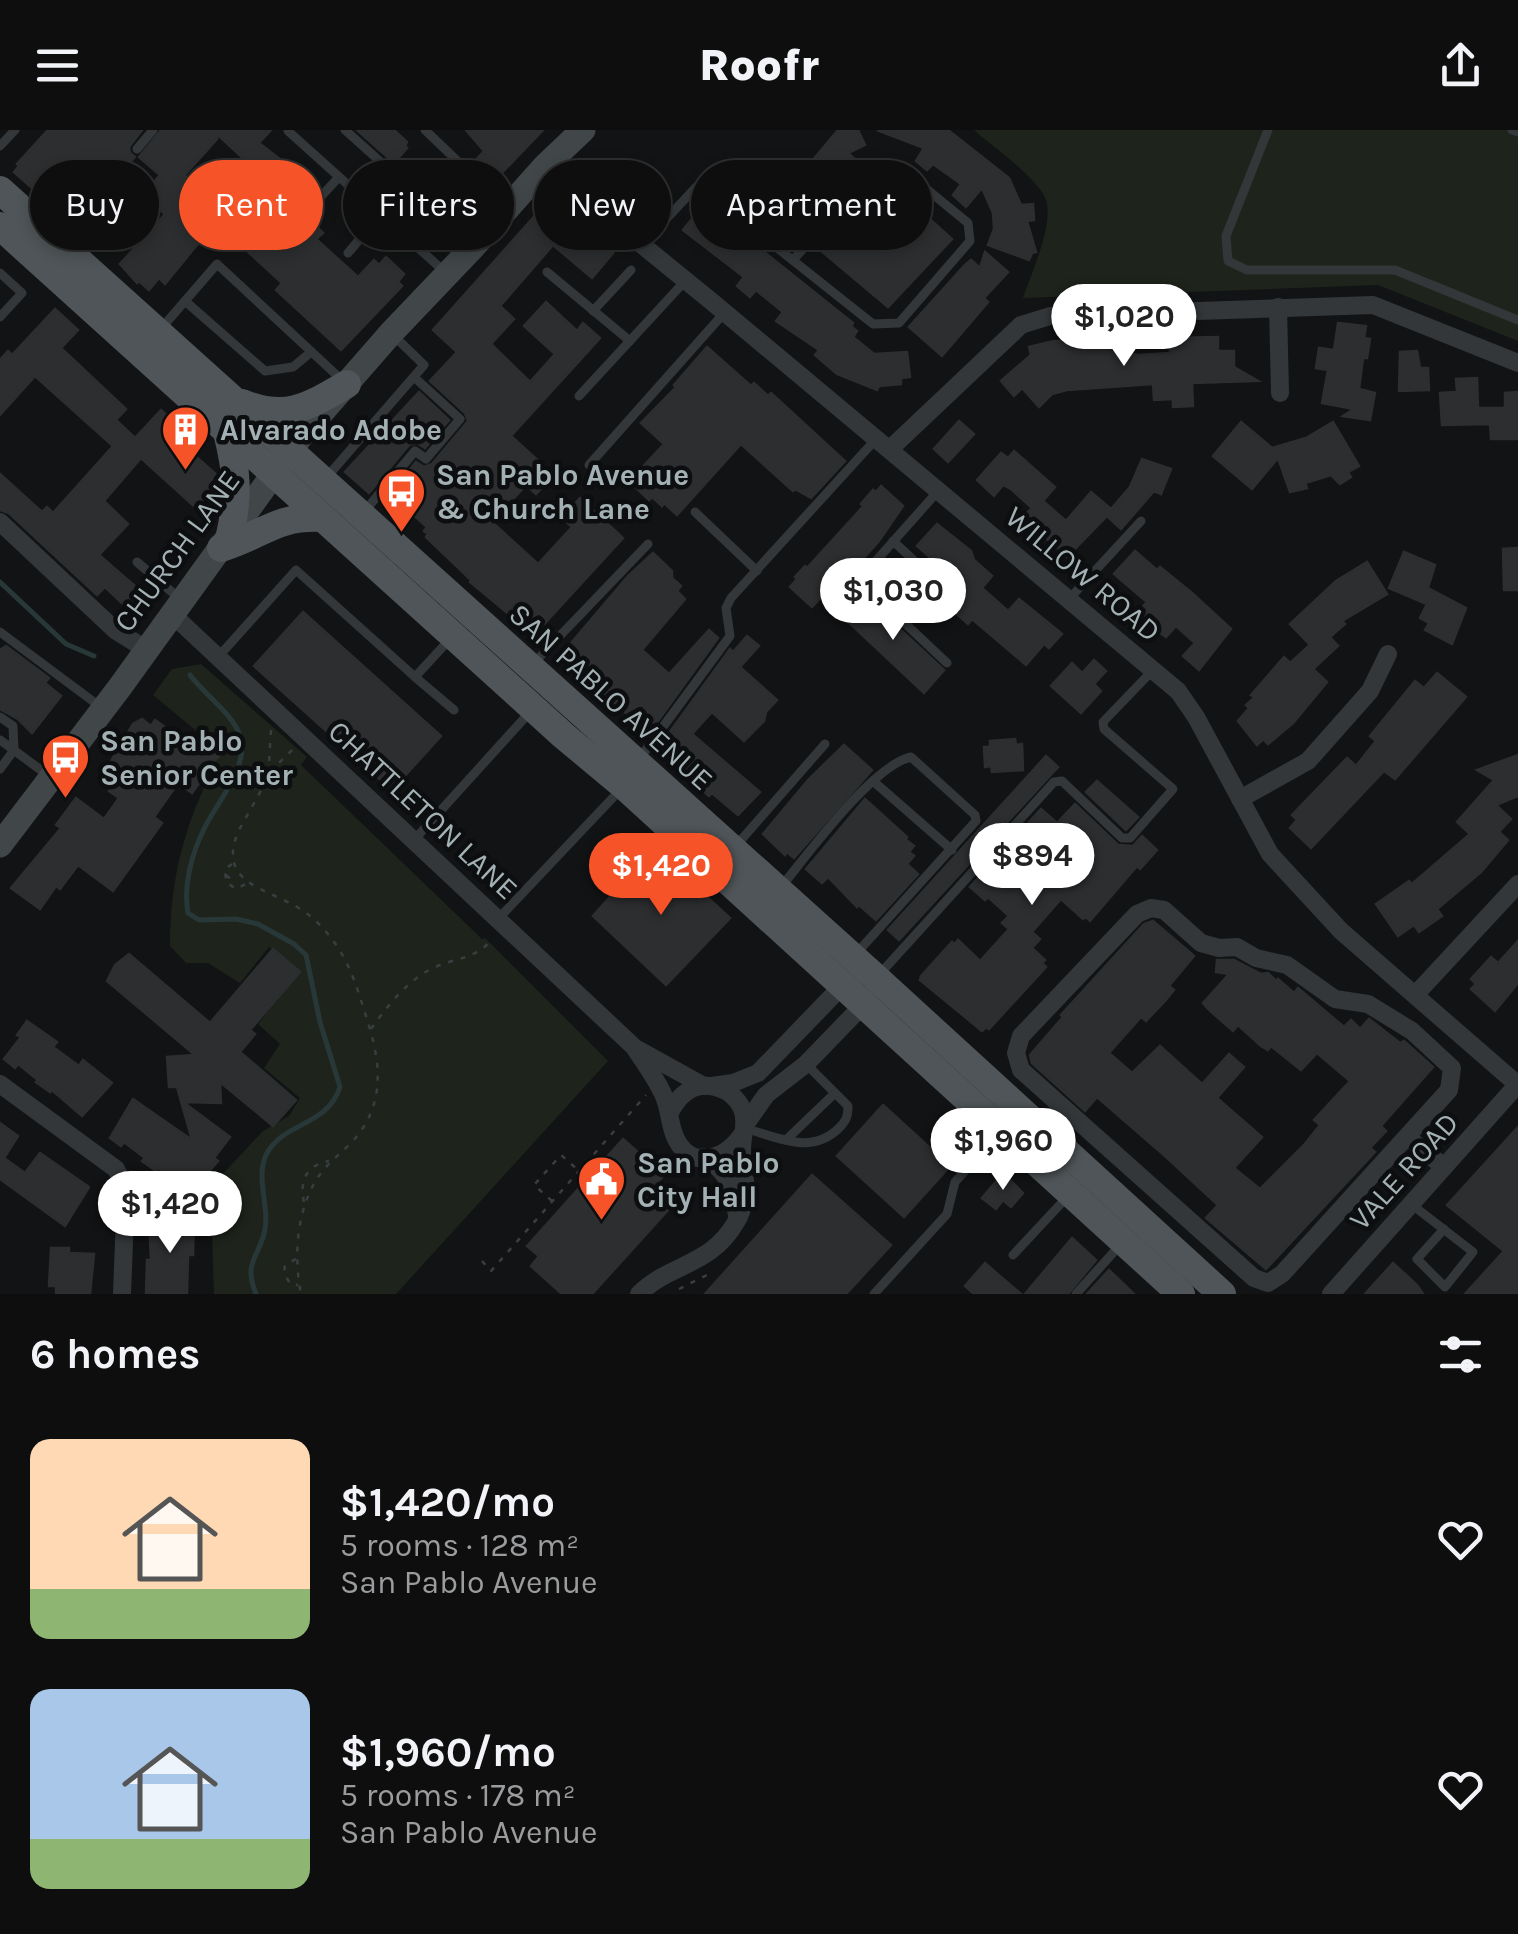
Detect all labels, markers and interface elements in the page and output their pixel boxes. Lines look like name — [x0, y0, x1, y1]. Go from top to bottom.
icon: menu — [30, 38, 85, 93]
icon: share — [1433, 38, 1488, 93]
text: Roofr — [699, 39, 819, 91]
chip: Buy — [30, 160, 159, 250]
chip: Rent — [179, 160, 323, 250]
chip: Filters — [343, 160, 514, 250]
chip: New — [534, 160, 671, 250]
chip: Apartment — [691, 160, 932, 250]
pin: $1,020 — [1043, 284, 1205, 369]
text: $1,020 — [1073, 298, 1175, 335]
building icon: Alvarado Adobe — [159, 404, 211, 472]
place label: Alvarado Adobe — [220, 412, 442, 448]
place label: San Pablo Avenue & Church Lane — [436, 457, 689, 527]
street label: CHURCH LANE — [106, 463, 248, 639]
bus stop icon: San Pablo Avenue & Church Lane — [375, 466, 427, 534]
street label: WILLOW ROAD — [998, 499, 1168, 649]
pin: $1,030 — [812, 558, 974, 643]
text: $1,030 — [842, 572, 944, 609]
street label: SAN PABLO AVENUE — [502, 596, 720, 798]
street label: CHATTLETON LANE — [321, 713, 525, 907]
place label: San Pablo Senior Center — [100, 723, 293, 793]
bus stop icon: San Pablo Senior Center — [39, 732, 91, 800]
pin: $894 — [973, 823, 1091, 908]
pin: $1,420 — [580, 833, 742, 918]
text: $894 — [991, 837, 1073, 874]
text: $1,420 — [611, 847, 711, 884]
street label: VALE ROAD — [1342, 1105, 1466, 1237]
pin: $1,960 — [922, 1108, 1084, 1193]
text: $1,960 — [953, 1122, 1053, 1159]
place label: San Pablo City Hall — [637, 1145, 779, 1215]
public building icon: San Pablo City Hall — [576, 1154, 628, 1222]
pin: $1,420 — [89, 1171, 251, 1256]
text: $1,420 — [120, 1185, 220, 1222]
icon: filters — [1433, 1327, 1488, 1382]
text: 6 homes — [30, 1329, 200, 1379]
text: $1,420/mo — [340, 1477, 555, 1527]
icon: home — [110, 1479, 230, 1599]
icon: heart — [1433, 1512, 1488, 1567]
text: 5 rooms · 128 m² — [340, 1527, 579, 1564]
text: San Pablo Avenue — [340, 1564, 598, 1601]
text: $1,960/mo — [340, 1727, 556, 1777]
icon: home — [110, 1729, 230, 1849]
icon: heart — [1433, 1762, 1488, 1817]
text: 5 rooms · 178 m² — [340, 1777, 576, 1814]
text: San Pablo Avenue — [340, 1814, 598, 1851]

